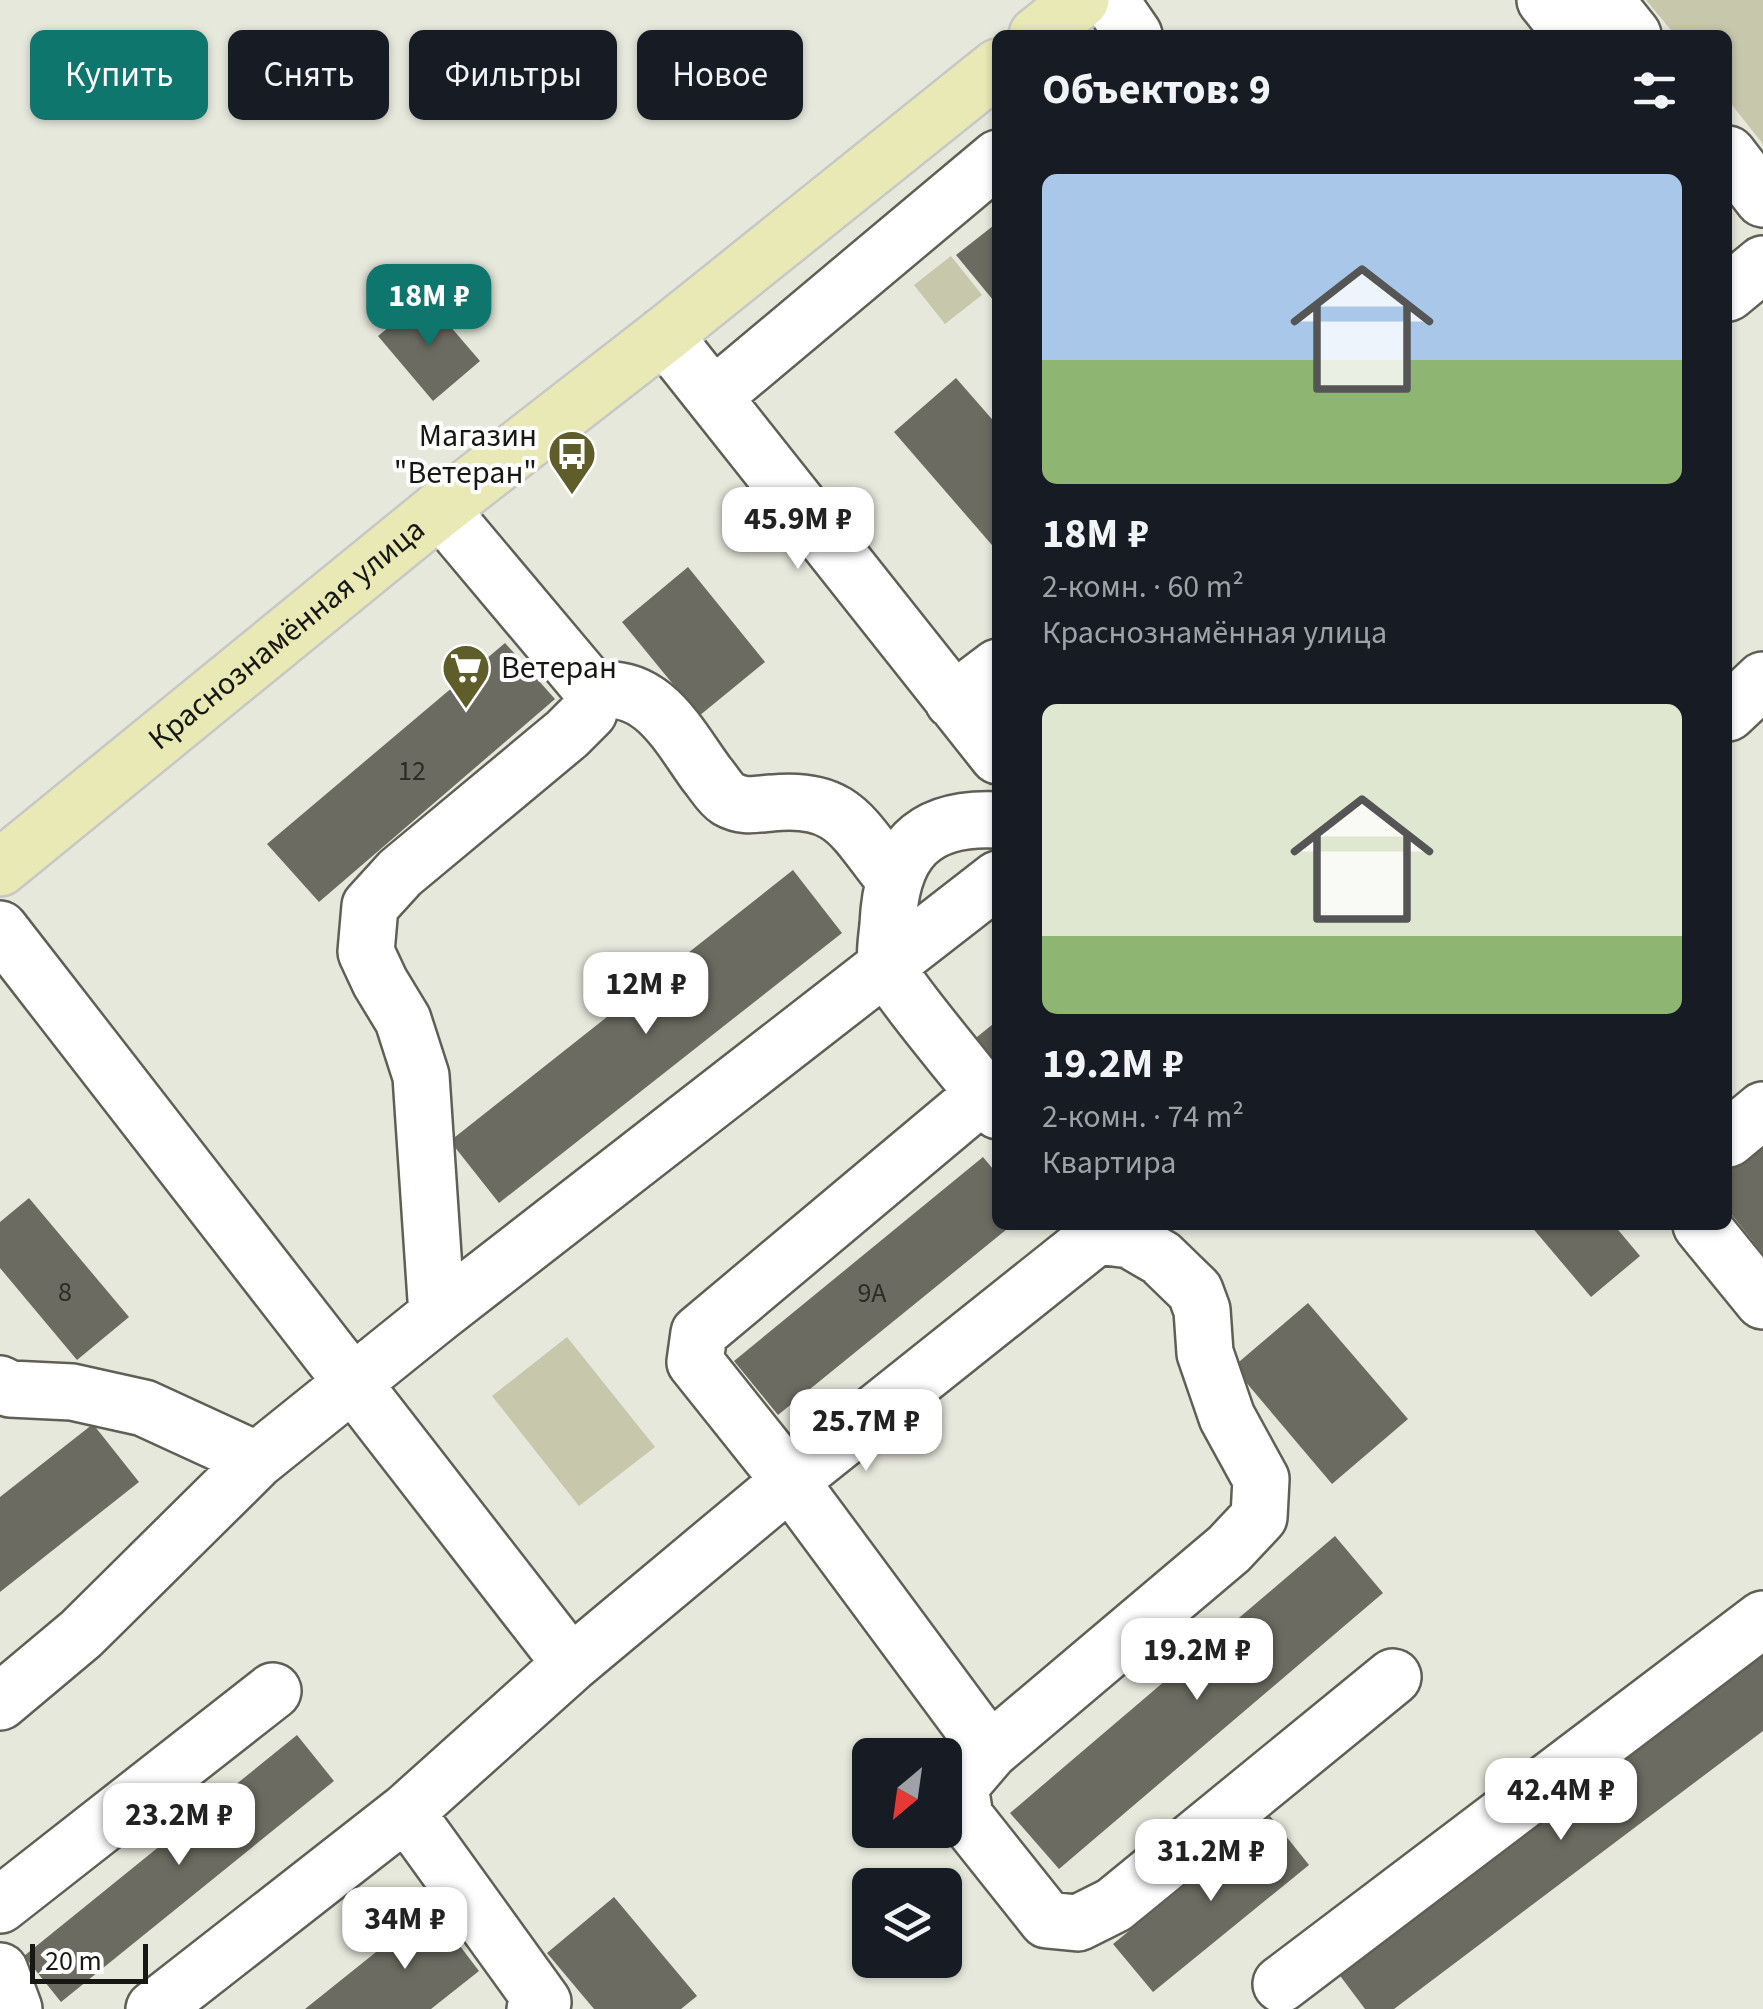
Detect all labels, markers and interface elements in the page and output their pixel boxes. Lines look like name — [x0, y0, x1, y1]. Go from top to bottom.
chip: Купить — [30, 30, 208, 120]
chip: Снять — [228, 30, 389, 120]
chip: Фильтры — [409, 30, 617, 120]
chip: Новое — [637, 30, 803, 120]
text: Объектов: 9 — [1042, 60, 1271, 120]
icon: filters — [1627, 63, 1682, 118]
icon: home — [1272, 239, 1452, 419]
pin: 18M ₽ — [359, 264, 499, 349]
text: 18M ₽ — [388, 273, 470, 319]
place label: Магазин "Ветеран" — [394, 413, 537, 496]
bus stop icon: Магазин "Ветеран" — [546, 428, 598, 496]
pin: 45.9M ₽ — [706, 487, 890, 572]
text: 45.9M ₽ — [744, 496, 852, 542]
text: 18M ₽ — [1042, 504, 1149, 564]
street label: Краснознамённая улица — [138, 507, 435, 761]
text: 2-комн. · 60 m² — [1042, 564, 1244, 610]
text: Краснознамённая улица — [1042, 610, 1387, 656]
supermarket icon: Ветеран — [440, 642, 492, 710]
place label: Ветеран — [501, 645, 617, 691]
house number: 12 — [398, 751, 426, 791]
icon: home — [1272, 769, 1452, 949]
pin: 12M ₽ — [576, 952, 716, 1037]
text: 12M ₽ — [605, 961, 687, 1007]
text: 19.2M ₽ — [1042, 1034, 1184, 1094]
text: 2-комн. · 74 m² — [1042, 1094, 1244, 1140]
text: Квартира — [1042, 1140, 1176, 1186]
house number: 8 — [58, 1272, 72, 1312]
house number: 9А — [857, 1273, 887, 1313]
pin: 25.7M ₽ — [774, 1389, 958, 1474]
text: 25.7M ₽ — [812, 1398, 920, 1444]
pin: 19.2M ₽ — [1105, 1618, 1289, 1703]
text: 19.2M ₽ — [1143, 1627, 1251, 1673]
north arrow — [852, 1738, 962, 1848]
map controls — [852, 1738, 962, 1978]
pin: 42.4M ₽ — [1469, 1758, 1653, 1843]
text: 42.4M ₽ — [1507, 1767, 1615, 1813]
pin: 23.2M ₽ — [87, 1783, 271, 1868]
text: 23.2M ₽ — [125, 1792, 233, 1838]
pin: 31.2M ₽ — [1119, 1819, 1303, 1904]
text: 31.2M ₽ — [1157, 1828, 1265, 1874]
button: layers — [852, 1868, 962, 1978]
pin: 34M ₽ — [335, 1887, 475, 1972]
text: 34M ₽ — [364, 1896, 446, 1942]
scale bar — [30, 1939, 148, 1984]
text: 20 m — [45, 1941, 102, 1981]

